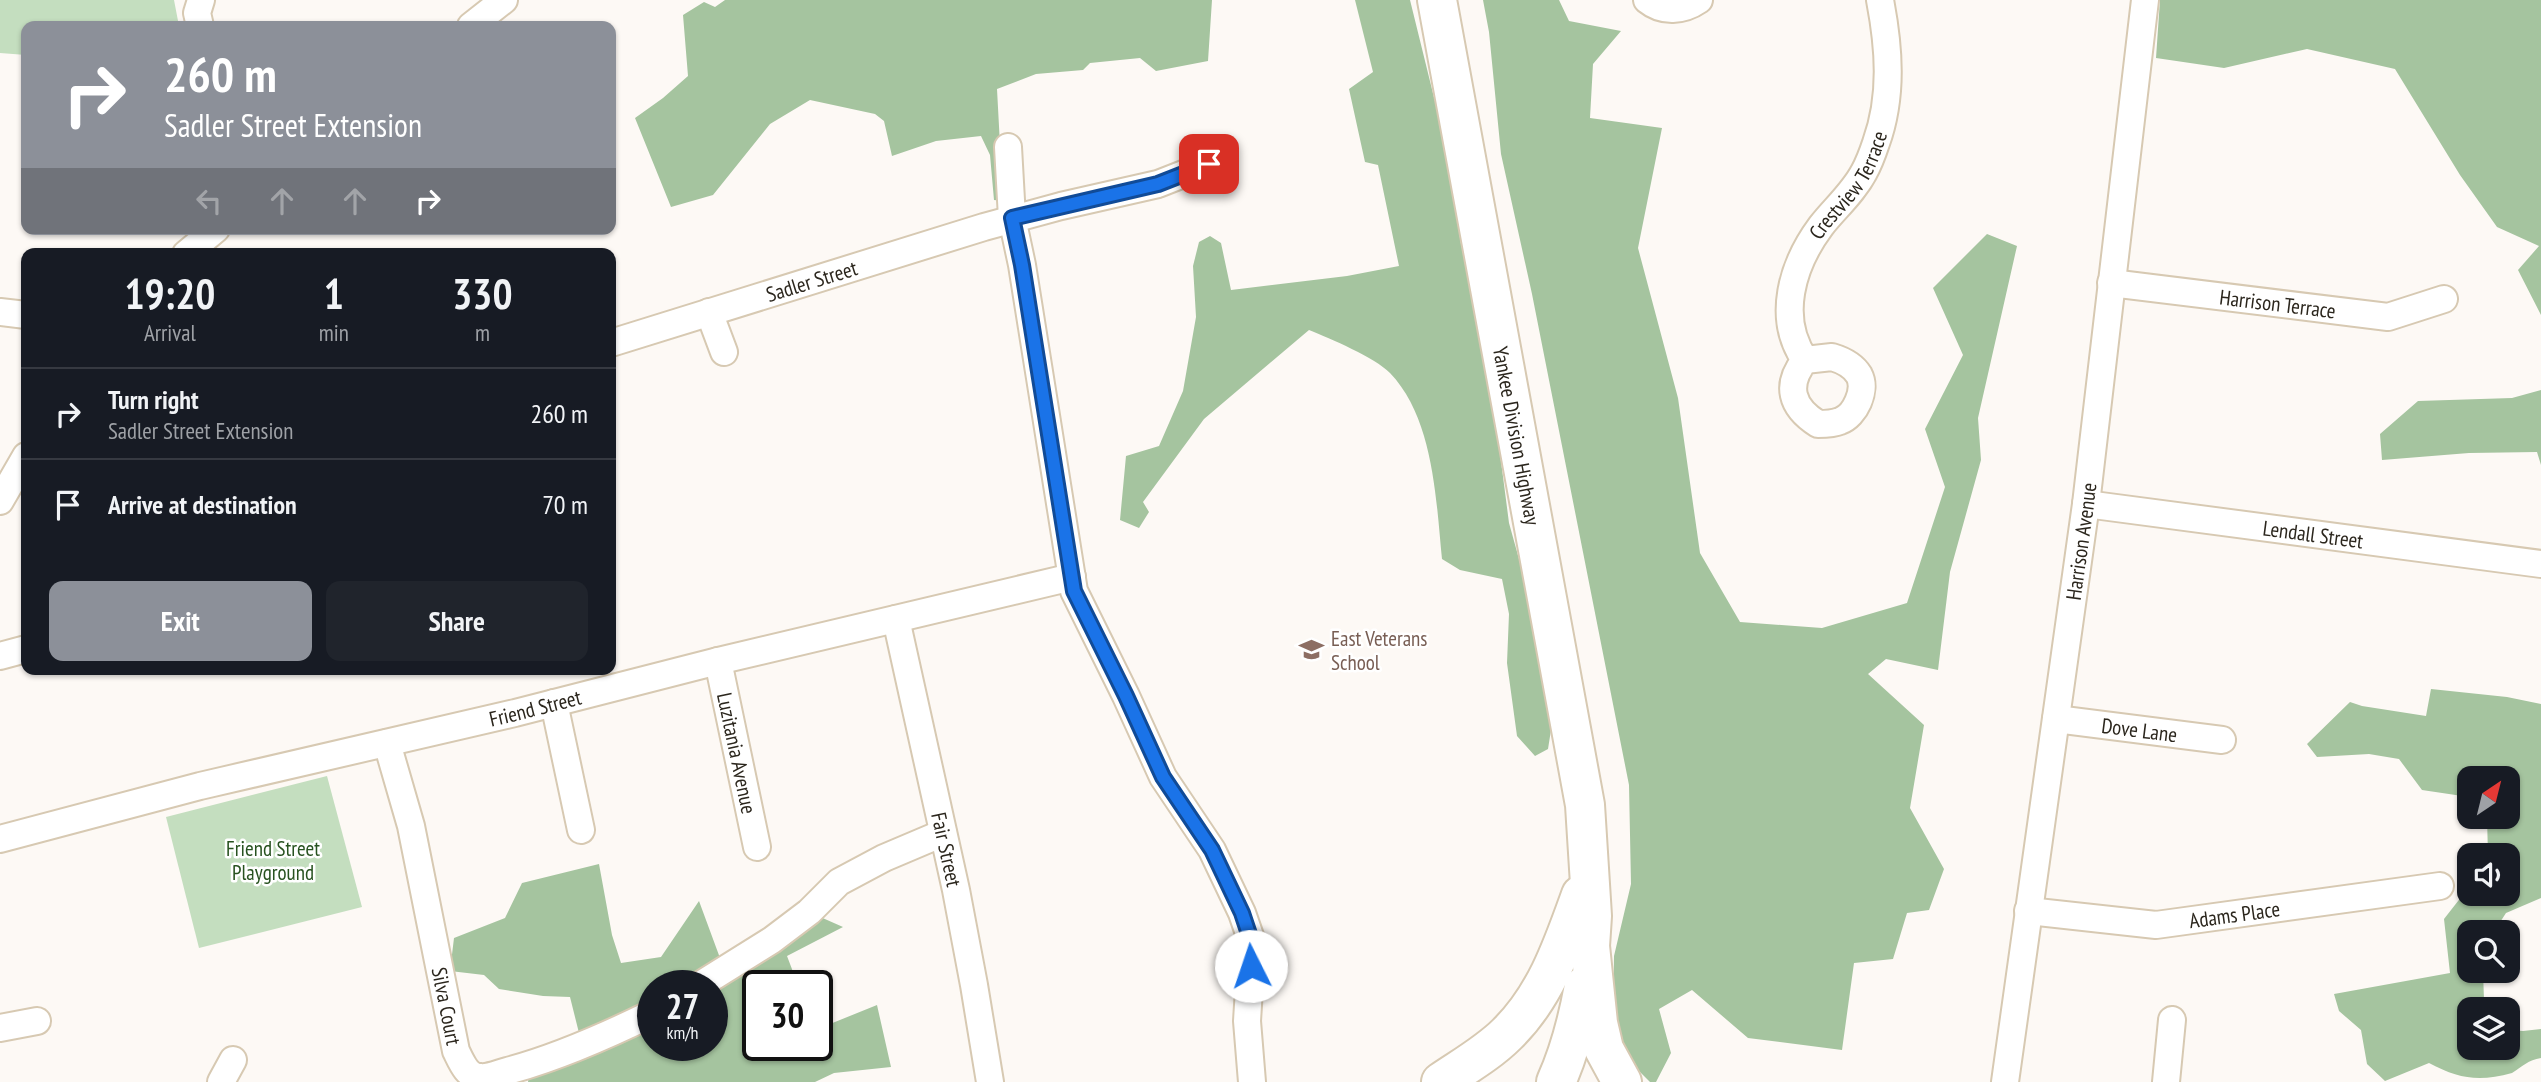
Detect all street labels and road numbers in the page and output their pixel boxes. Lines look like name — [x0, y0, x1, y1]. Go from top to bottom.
street label: Crestview Terrace — [1802, 128, 1893, 244]
street label: Sadler Street — [763, 254, 861, 307]
street label: Harrison Terrace — [2218, 283, 2337, 324]
street label: Yankee Division Highway — [1487, 344, 1547, 527]
street label: Harrison Avenue — [2059, 481, 2102, 602]
street label: Lendall Street — [2261, 514, 2365, 554]
street label: Friend Street — [486, 683, 584, 732]
street label: Luzitania Avenue — [711, 690, 763, 816]
street label: Dove Lane — [2100, 711, 2179, 748]
street label: Fair Street — [926, 810, 968, 889]
street label: Adams Place — [2187, 895, 2282, 934]
street label: Silva Court — [426, 965, 468, 1048]

